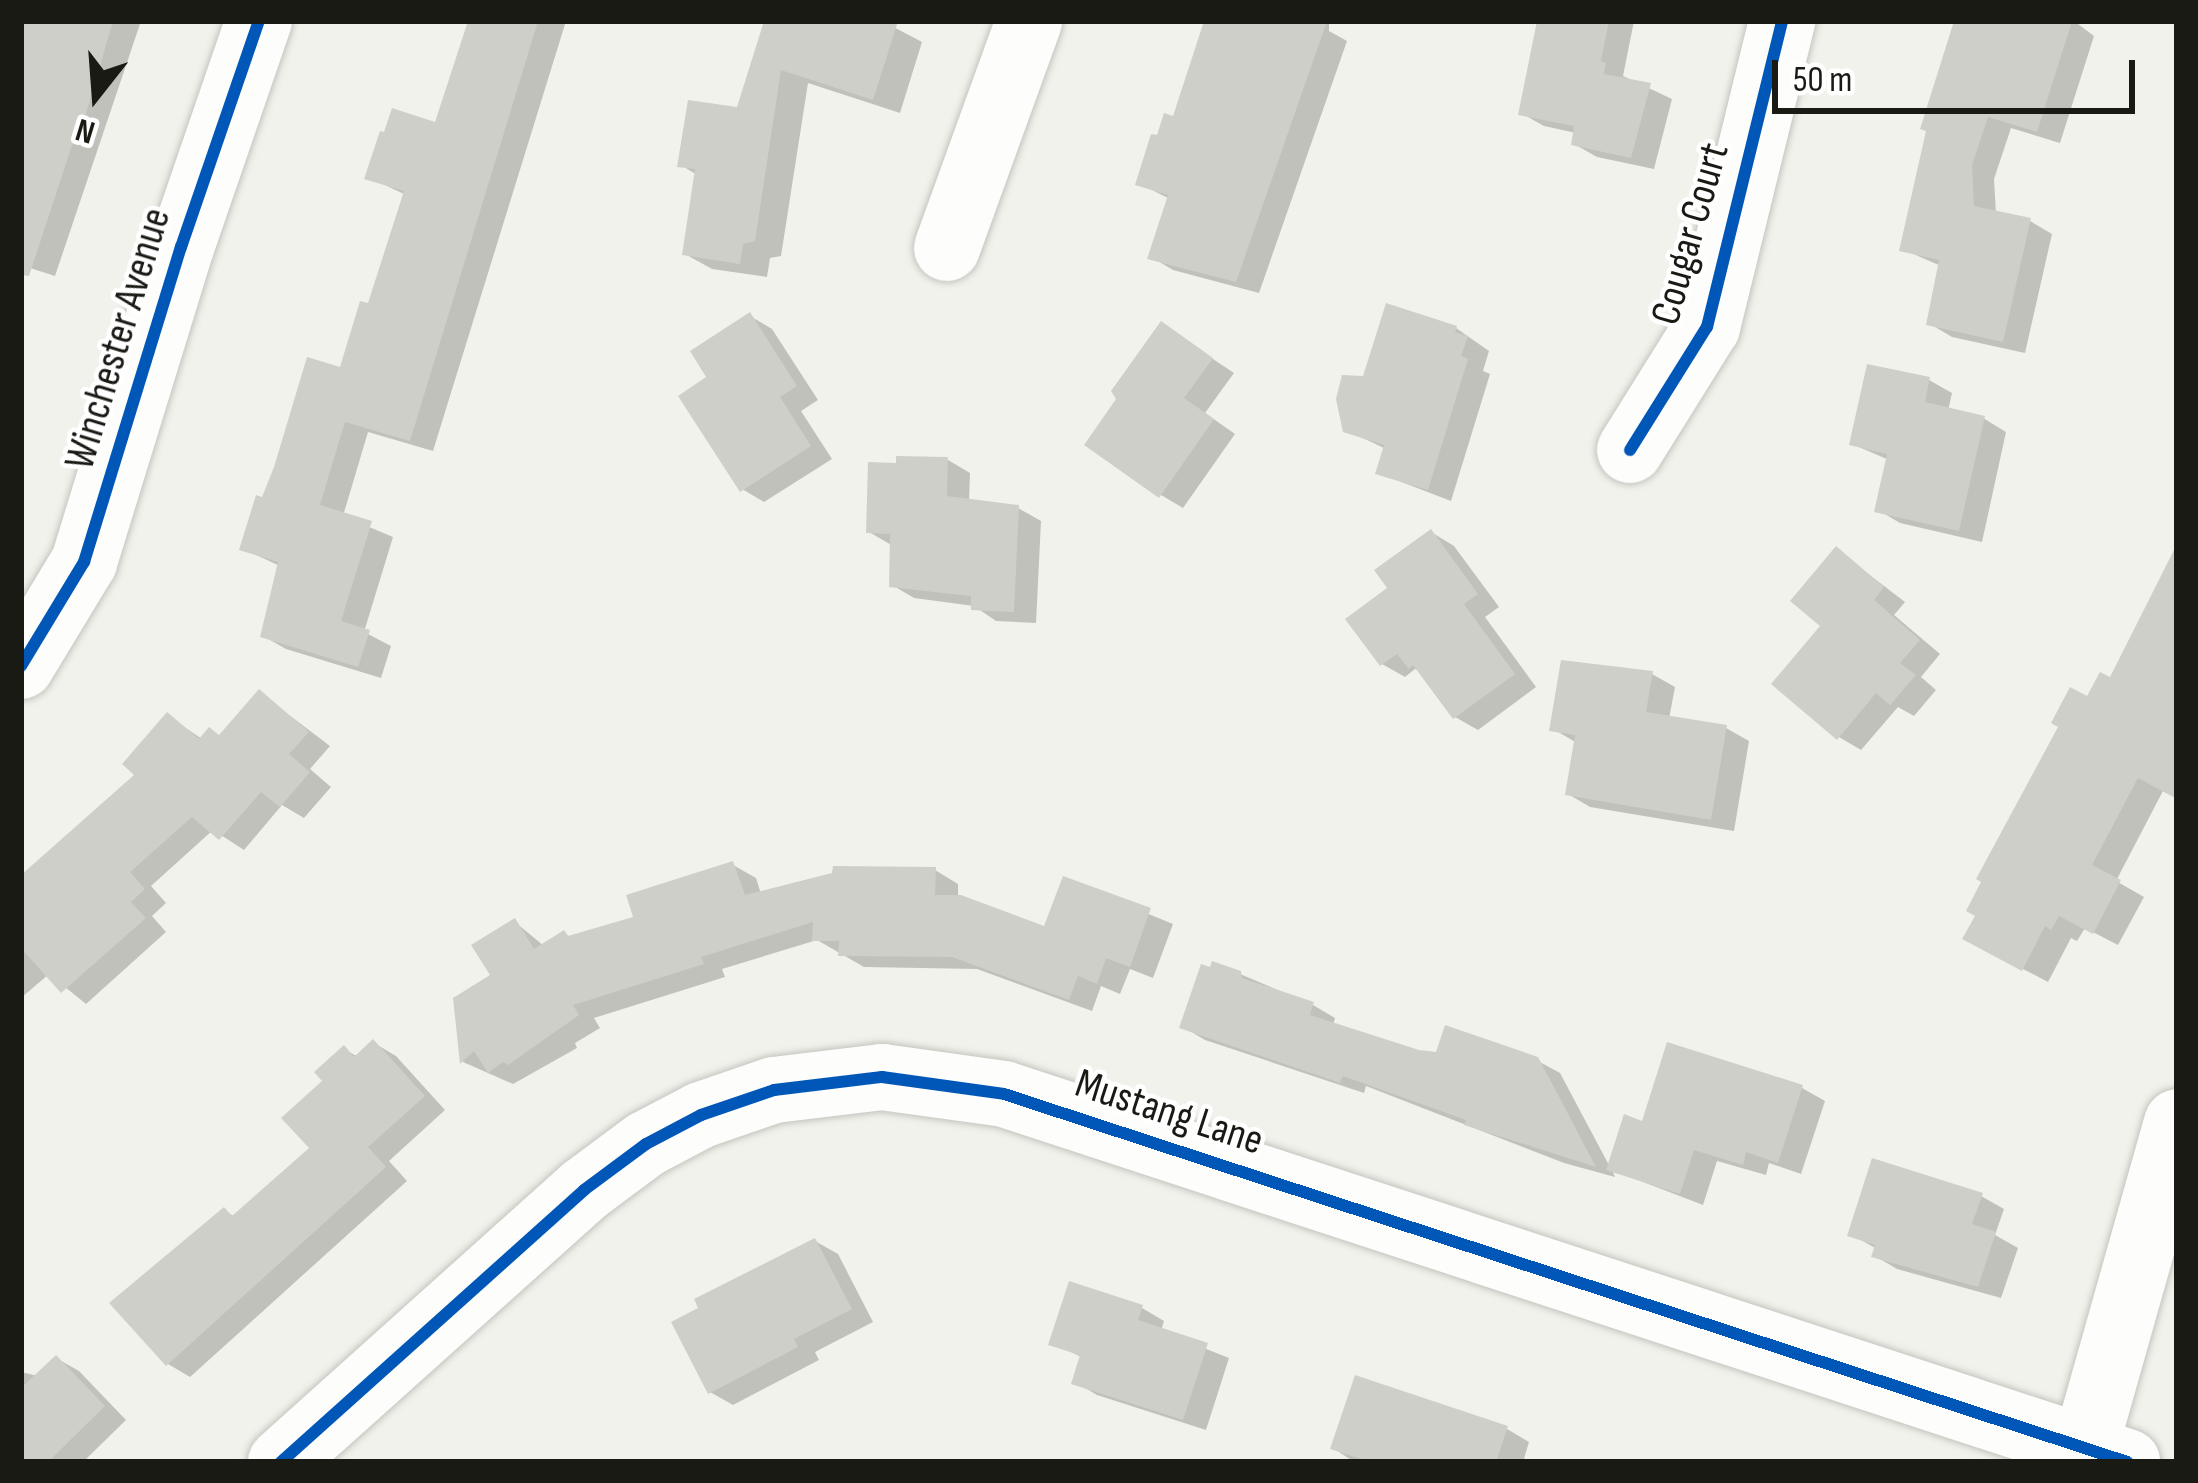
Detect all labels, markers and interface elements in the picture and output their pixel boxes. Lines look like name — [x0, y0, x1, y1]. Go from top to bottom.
north arrow — [36, 36, 156, 156]
scale bar — [1778, 36, 2141, 110]
text: 50 m — [1793, 59, 1852, 102]
text: N — [71, 109, 100, 152]
street label: Cougar Court — [1641, 137, 1741, 331]
street label: Winchester Avenue — [55, 202, 183, 476]
street label: Mustang Lane — [1069, 1059, 1269, 1167]

